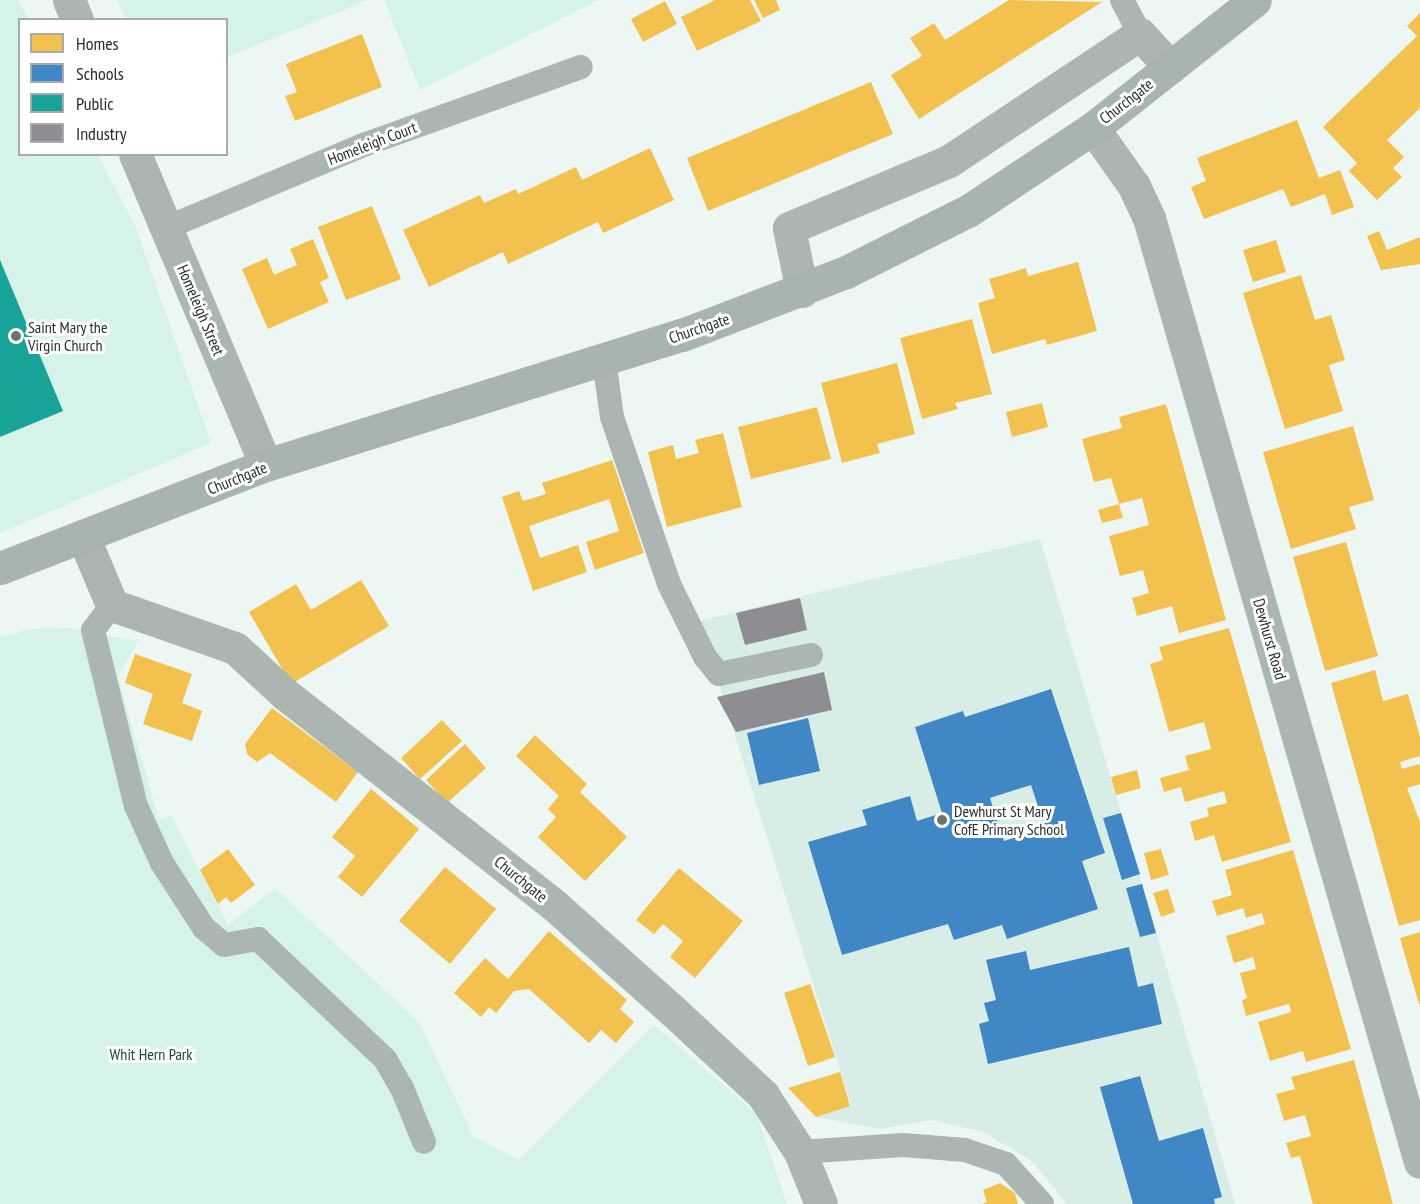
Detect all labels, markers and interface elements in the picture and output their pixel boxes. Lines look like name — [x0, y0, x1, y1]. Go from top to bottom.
legend — [18, 18, 228, 156]
text: Homes — [76, 32, 119, 55]
text: Schools — [76, 62, 124, 85]
street label: Churchgate — [1095, 74, 1157, 128]
text: Public — [76, 92, 114, 115]
street label: Homeleigh Court — [325, 117, 419, 169]
text: Industry — [76, 122, 126, 145]
street label: Homeleigh Street — [173, 262, 229, 358]
street label: Churchgate — [666, 309, 732, 347]
place label: Saint Mary the Virgin Church — [28, 317, 108, 355]
marker: Saint Mary the Virgin Church — [9, 329, 23, 343]
street label: Churchgate — [204, 457, 270, 499]
street label: Dewhurst Road — [1249, 596, 1291, 682]
place label: Dewhurst St Mary CofE Primary School — [954, 801, 1064, 839]
marker: Dewhurst St Mary CofE Primary School — [935, 813, 949, 827]
street label: Churchgate — [491, 852, 551, 906]
park label: Whit Hern Park — [110, 1044, 192, 1064]

